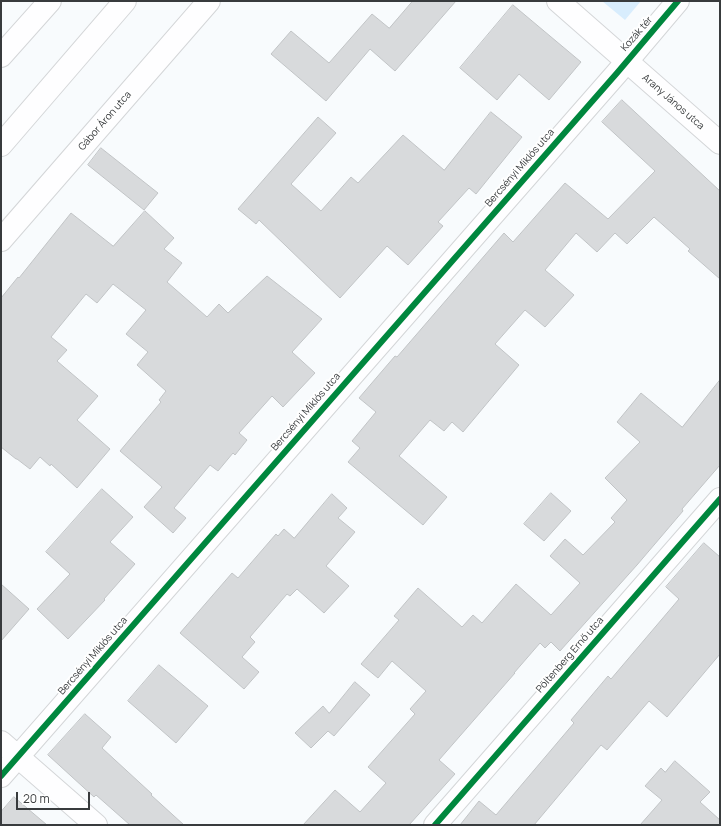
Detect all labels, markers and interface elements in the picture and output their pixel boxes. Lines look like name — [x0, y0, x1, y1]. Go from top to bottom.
street label: Kozák tér — [619, 14, 655, 54]
street label: Arany János utca — [640, 72, 706, 132]
street label: Gábor Áron utca — [76, 89, 134, 153]
street label: Bercsényi Miklós utca — [483, 127, 557, 209]
street label: Bercsényi Miklós utca — [269, 371, 343, 453]
street label: Bercsényi Miklós utca — [56, 615, 130, 697]
street label: Pöltenberg Ernő utca — [534, 615, 606, 695]
scale bar — [18, 784, 92, 810]
text: 20 m — [23, 790, 50, 807]

